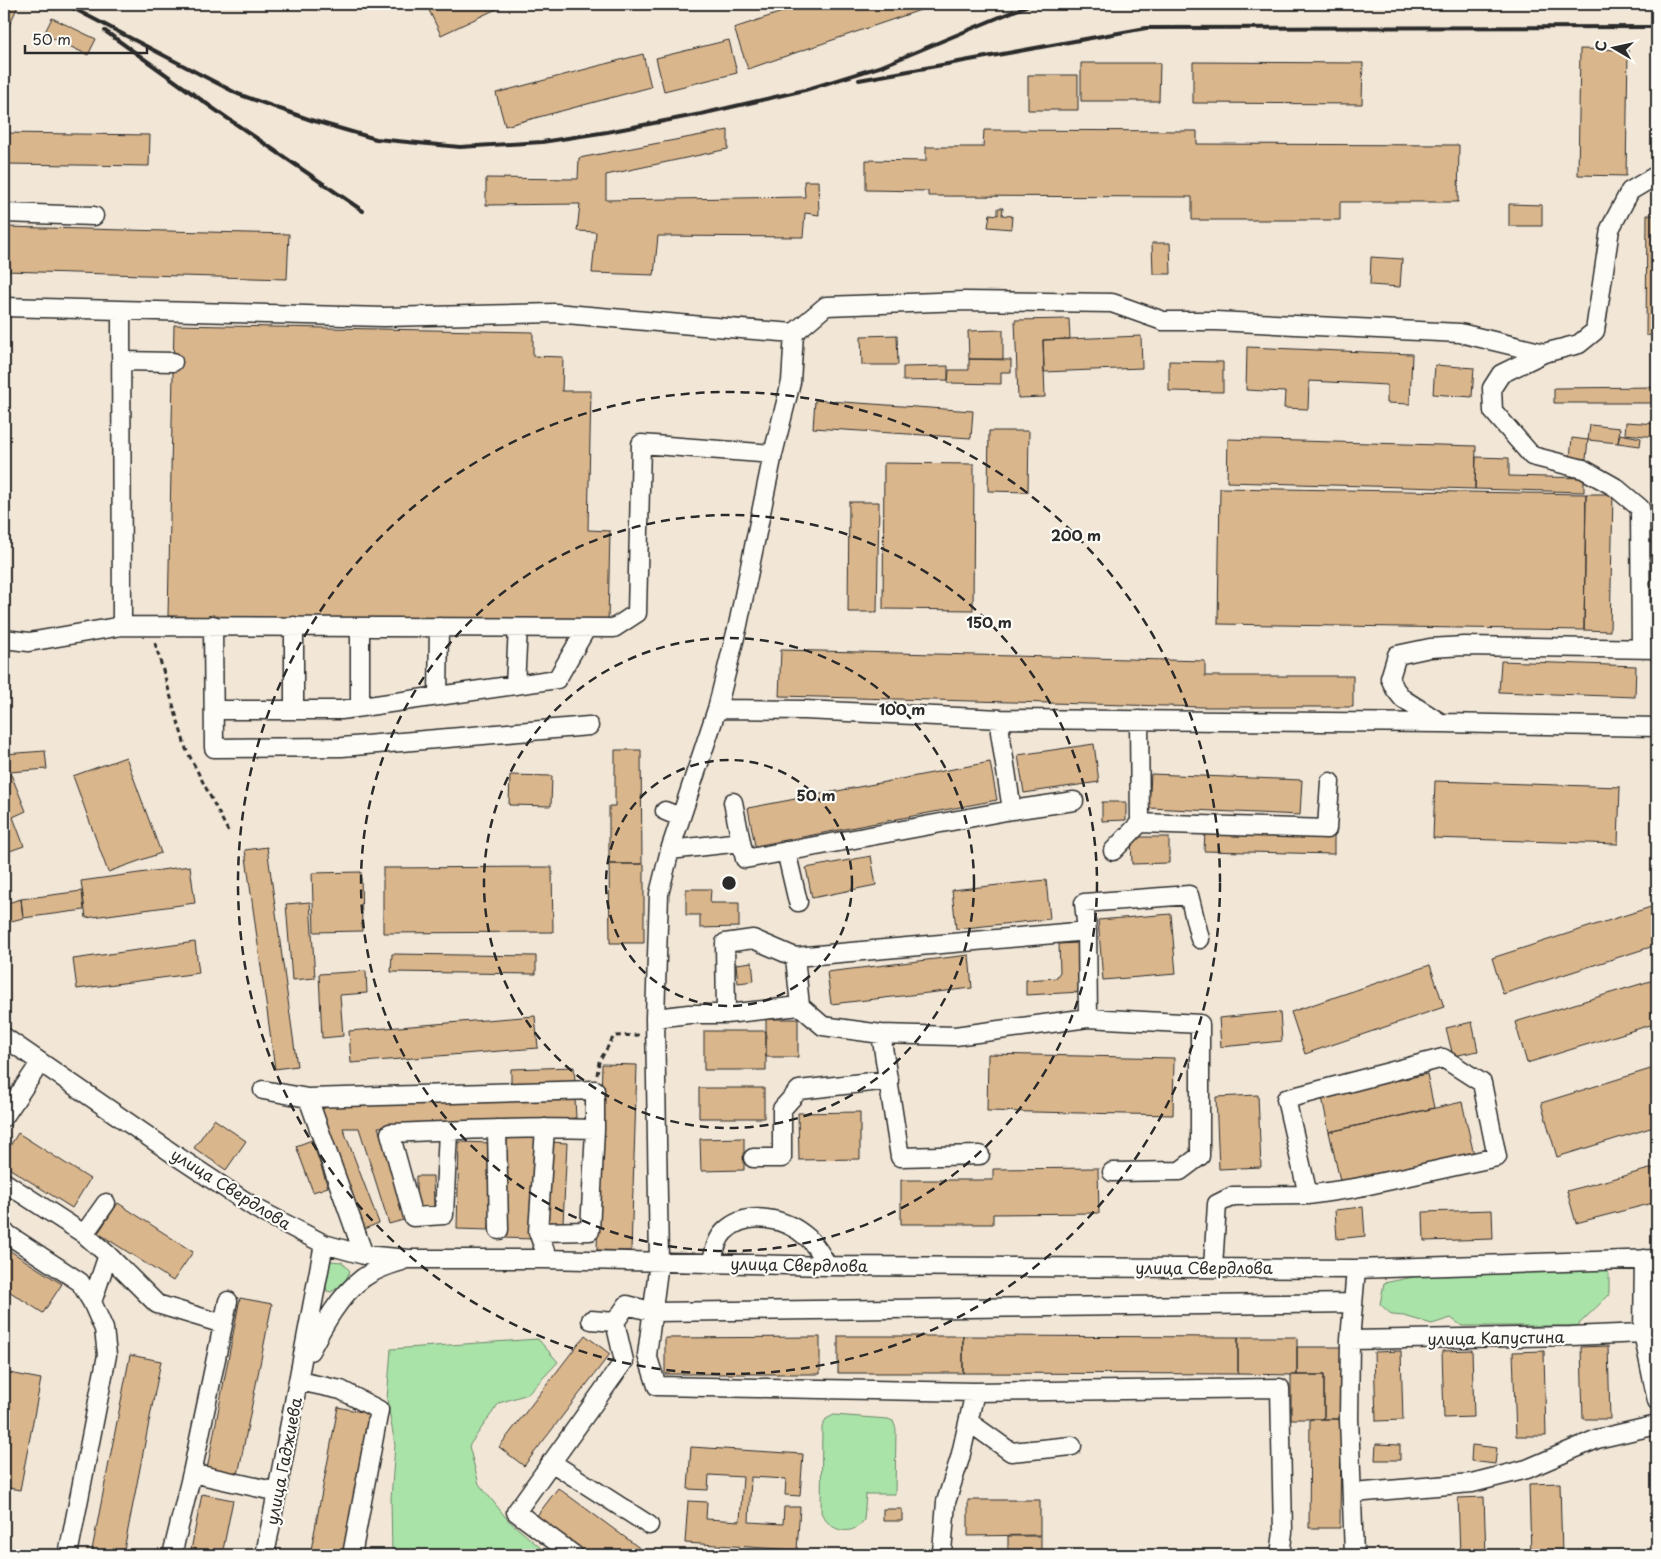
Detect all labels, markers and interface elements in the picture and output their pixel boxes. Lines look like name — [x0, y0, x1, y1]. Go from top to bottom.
scale bar — [25, 22, 148, 54]
north arrow — [1588, 22, 1638, 72]
text: 50 m — [32, 27, 71, 50]
text: С — [1589, 39, 1612, 53]
text: 200 m — [1051, 523, 1101, 546]
text: 150 m — [966, 610, 1012, 633]
text: 100 m — [879, 697, 925, 720]
text: 50 m — [797, 783, 835, 806]
centre of rings — [720, 874, 738, 892]
street label: улица Свердлова — [167, 1142, 296, 1235]
street label: улица Свердлова — [730, 1251, 868, 1277]
street label: улица Свердлова — [1135, 1255, 1273, 1279]
street label: улица Капустина — [1427, 1324, 1565, 1350]
street label: улица Гаджиева — [259, 1395, 307, 1527]

